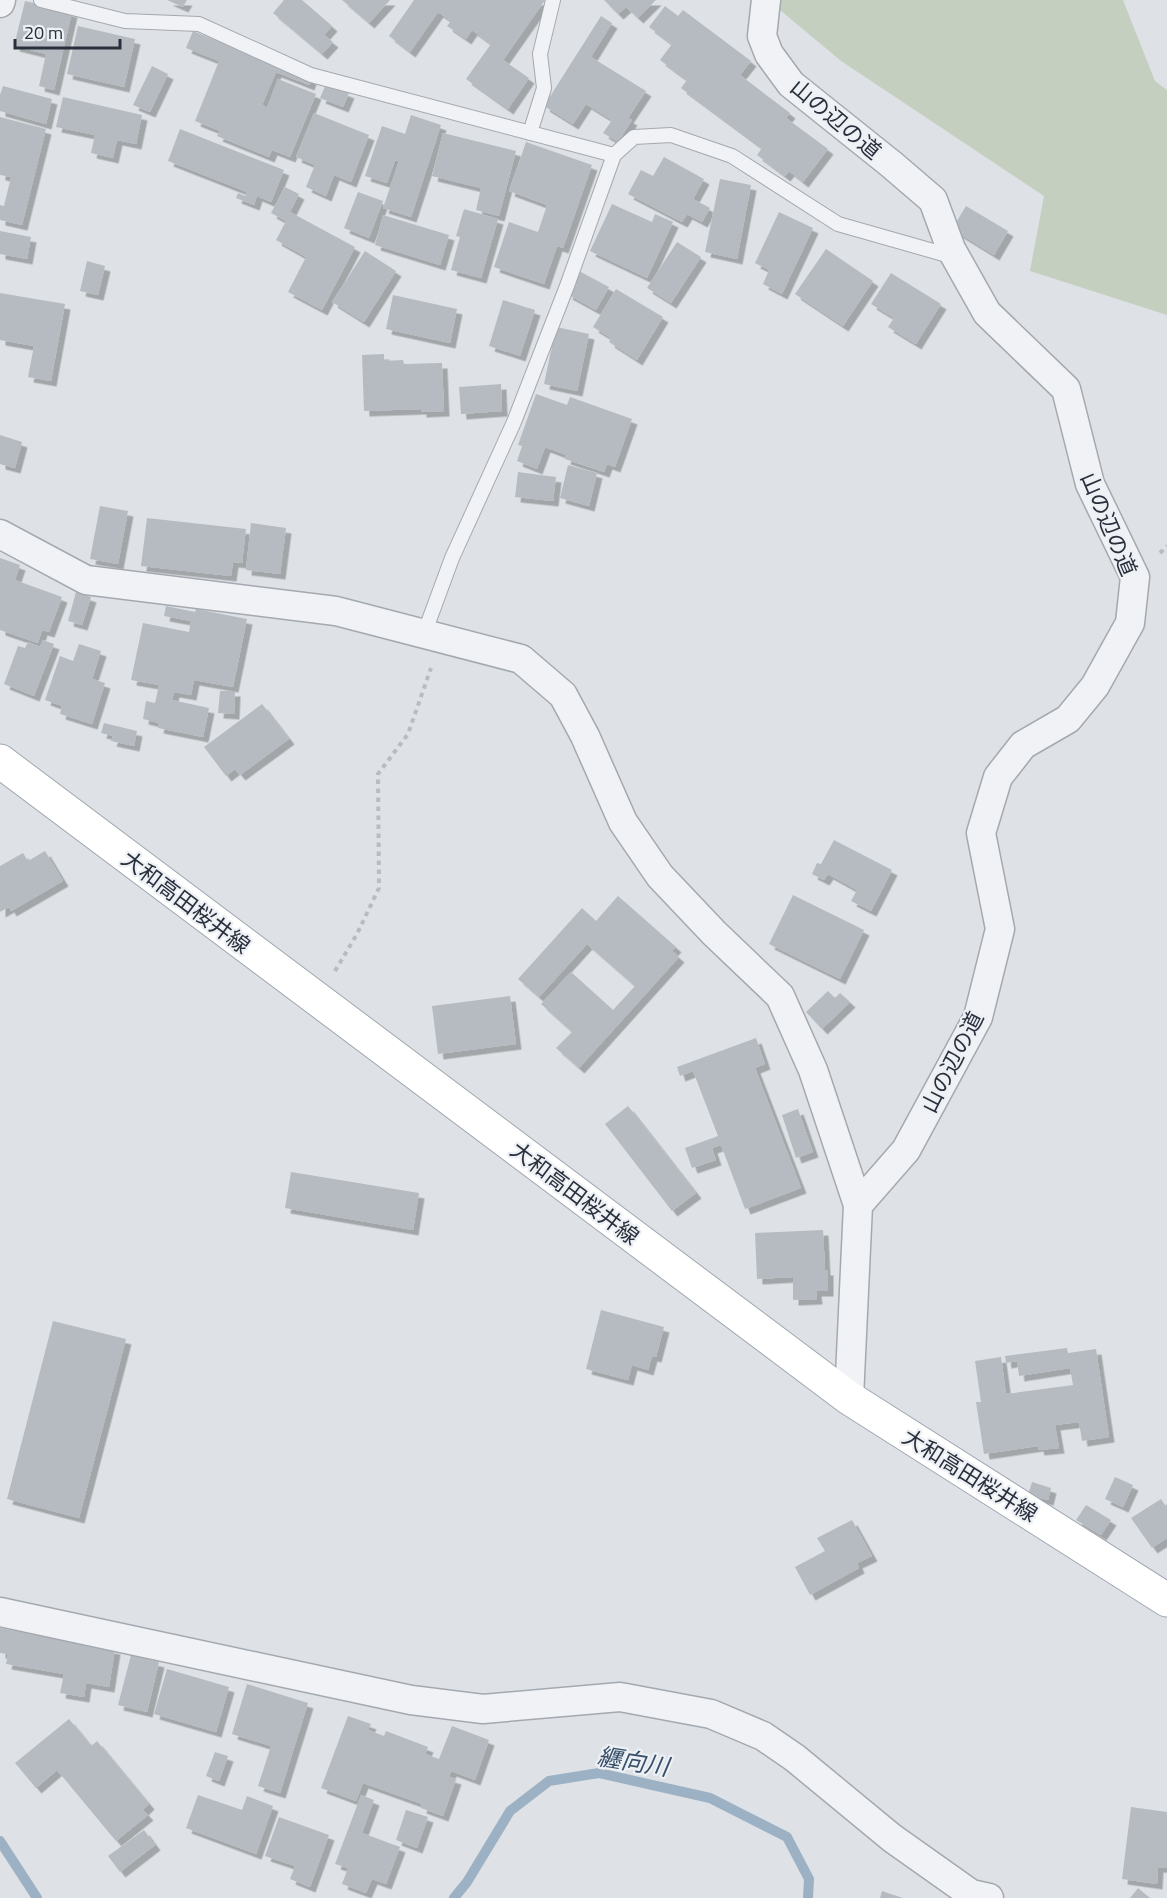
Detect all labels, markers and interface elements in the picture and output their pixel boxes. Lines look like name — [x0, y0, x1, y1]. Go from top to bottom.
scale bar — [15, 12, 120, 50]
text: 20 m — [24, 19, 63, 46]
street label: 山の辺の道 — [783, 71, 889, 167]
street label: 山の辺の道 — [1072, 467, 1146, 581]
street label: 大和高田桜井線 — [114, 842, 258, 962]
street label: 山の辺の道 — [912, 1005, 992, 1119]
street label: 大和高田桜井線 — [503, 1133, 647, 1253]
street label: 大和高田桜井線 — [896, 1420, 1044, 1530]
water label: 纒向川 — [595, 1738, 674, 1785]

